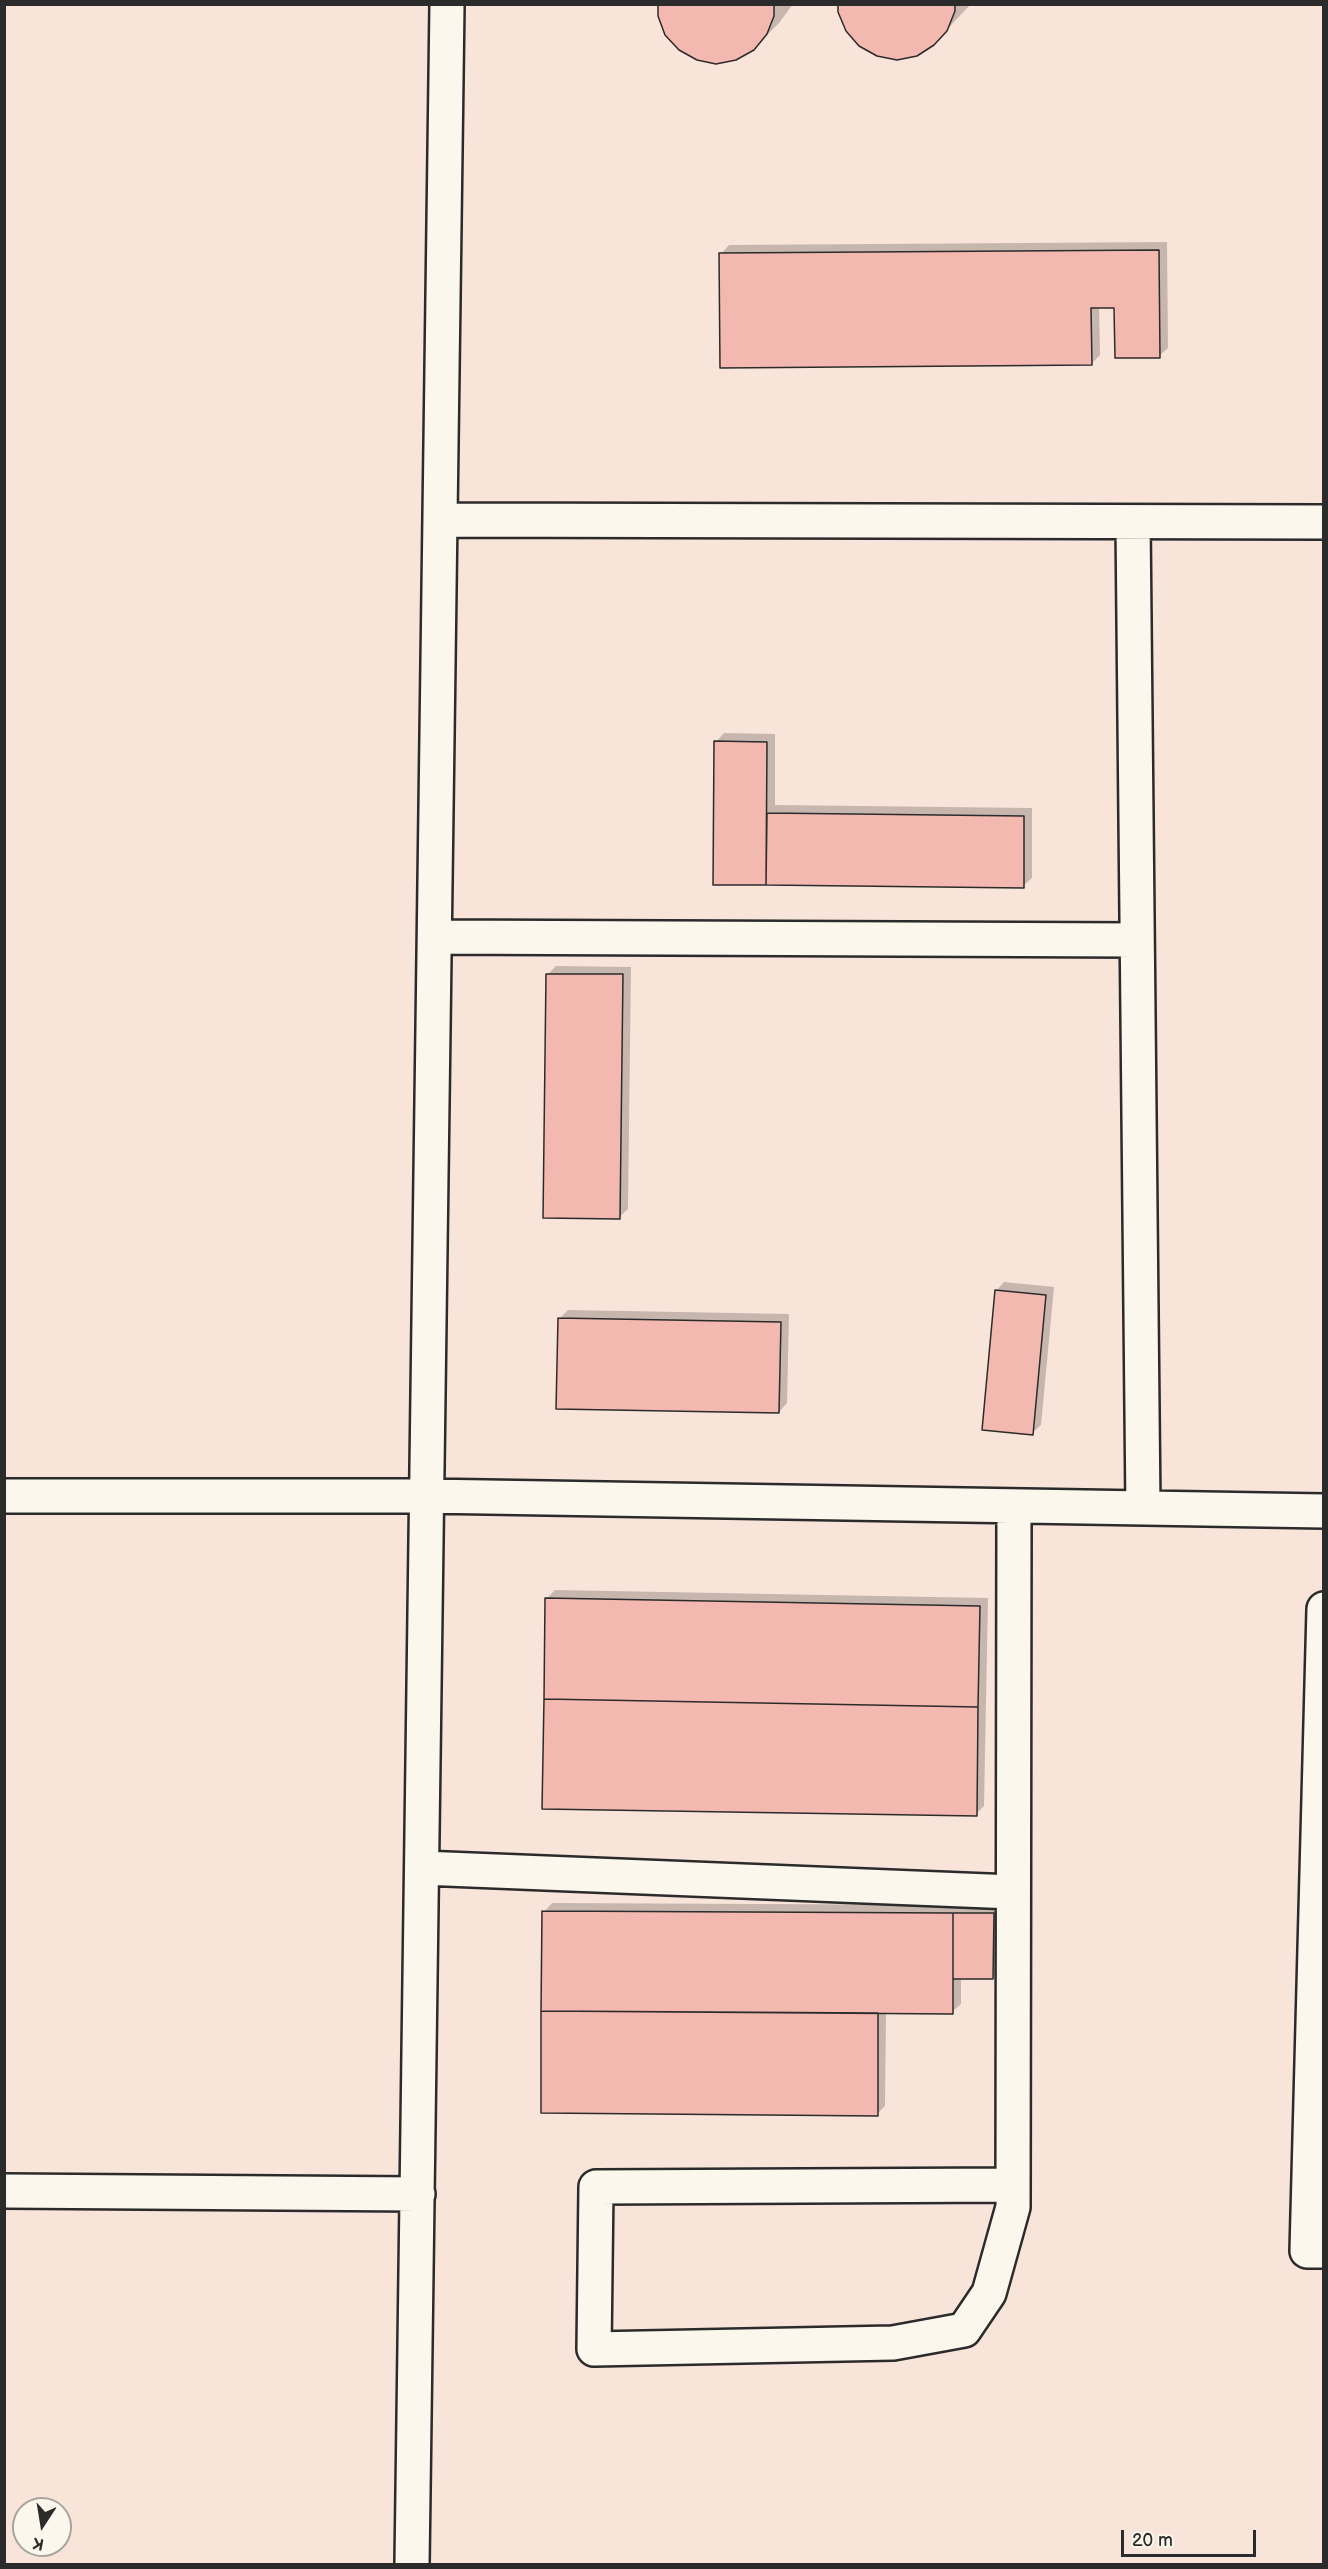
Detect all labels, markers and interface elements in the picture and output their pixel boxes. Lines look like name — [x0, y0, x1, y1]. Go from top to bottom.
north arrow — [12, 2497, 72, 2557]
scale bar — [1124, 2518, 1259, 2556]
text: 20 m — [1132, 2530, 1173, 2551]
text: K — [31, 2533, 46, 2554]

